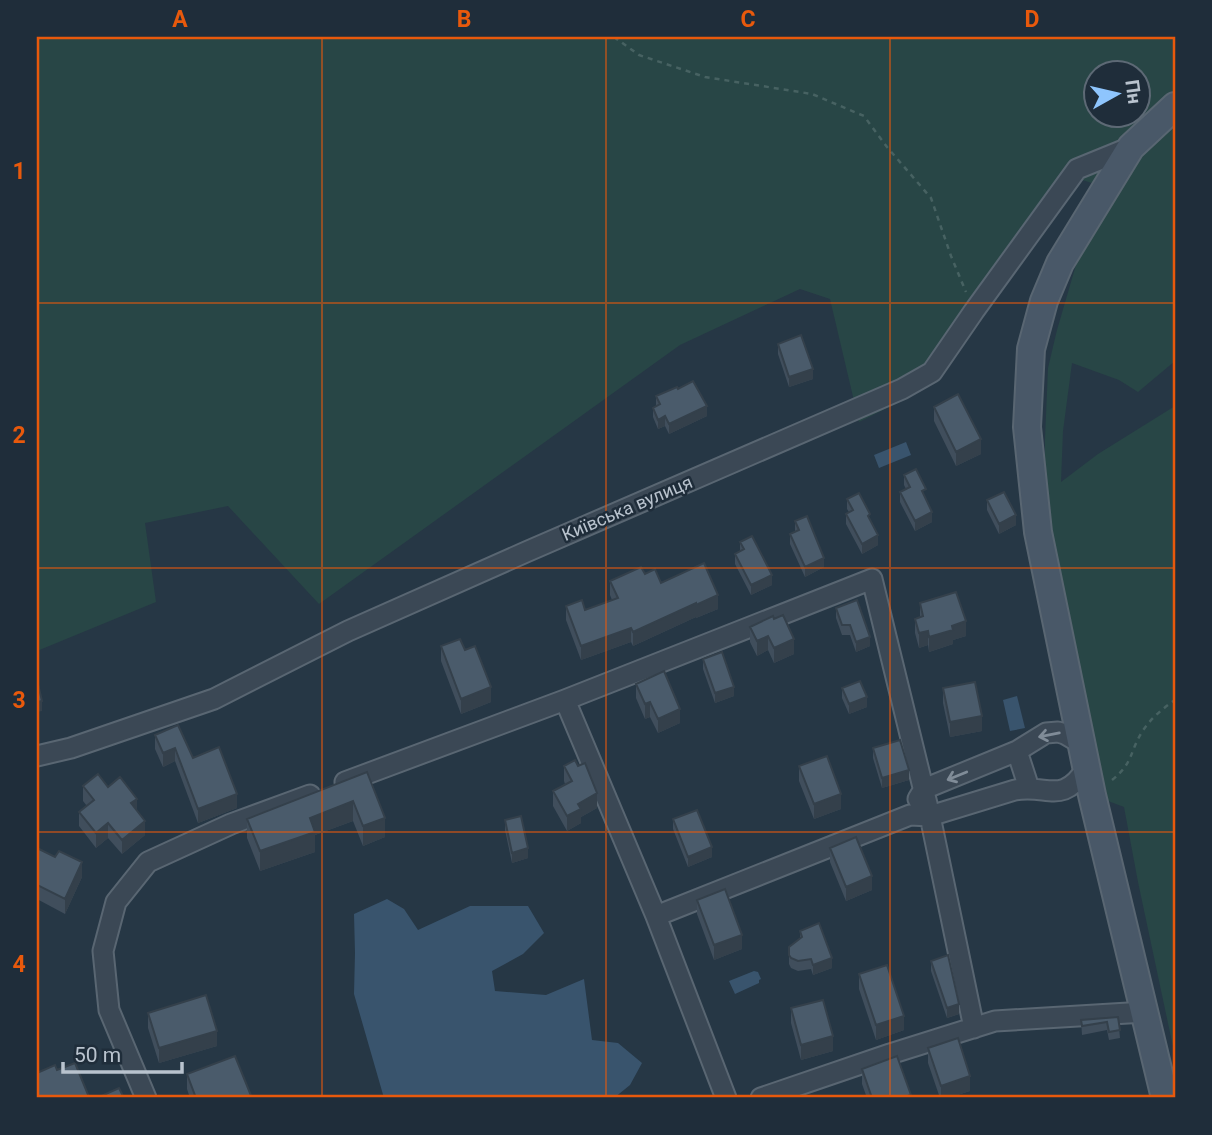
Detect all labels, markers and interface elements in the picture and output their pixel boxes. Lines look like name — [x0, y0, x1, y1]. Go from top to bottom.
text: A — [172, 6, 188, 33]
text: B — [457, 6, 471, 33]
text: C — [740, 6, 756, 33]
text: D — [1025, 6, 1039, 33]
north arrow — [1082, 60, 1152, 130]
text: Пн — [1120, 78, 1146, 105]
text: 1 — [12, 158, 26, 185]
text: 2 — [12, 422, 26, 449]
street label: Київська вулиця — [559, 471, 695, 545]
text: 3 — [12, 687, 26, 714]
one-way arrow — [1039, 730, 1061, 743]
one-way arrow — [946, 770, 968, 783]
text: 4 — [12, 951, 26, 978]
scale bar — [63, 1030, 182, 1074]
text: 50 m — [74, 1043, 121, 1067]

